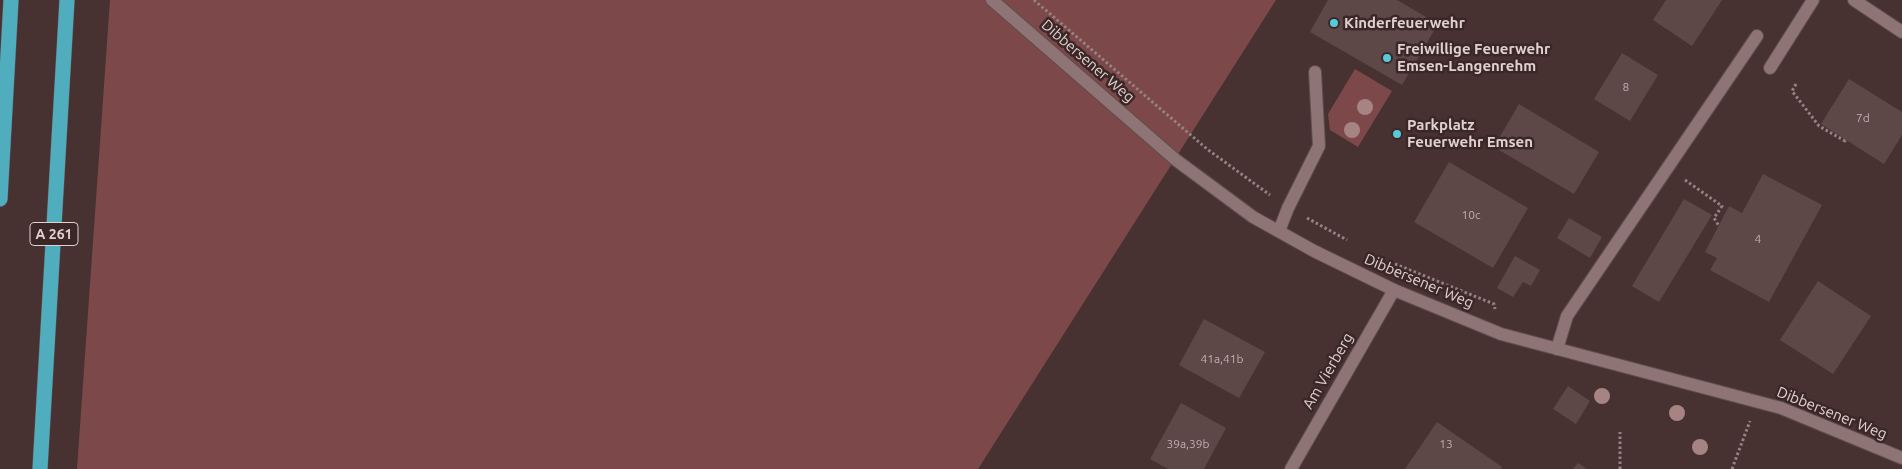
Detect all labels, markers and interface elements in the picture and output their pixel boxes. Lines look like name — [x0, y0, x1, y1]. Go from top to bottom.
place label: Kinderfeuerwehr — [1344, 14, 1465, 32]
street label: Dibbersener Weg — [1038, 16, 1138, 106]
marker: Kinderfeuerwehr — [1328, 17, 1340, 29]
place label: Freiwillige Feuerwehr Emsen-Langenrehm — [1397, 40, 1550, 75]
marker: Freiwillige Feuerwehr Emsen-Langenrehm — [1381, 52, 1393, 64]
house number: 8 — [1623, 80, 1629, 94]
house number: 7d — [1856, 111, 1870, 125]
place label: Parkplatz Feuerwehr Emsen — [1407, 116, 1533, 151]
marker: Parkplatz Feuerwehr Emsen — [1391, 128, 1403, 140]
house number: 10c — [1461, 208, 1481, 222]
road number: A 261 — [30, 222, 78, 245]
house number: 4 — [1755, 232, 1761, 246]
street label: Dibbersener Weg — [1362, 250, 1476, 312]
street label: Am Vierberg — [1299, 330, 1357, 412]
house number: 41a,41b — [1200, 352, 1244, 366]
street label: Dibbersener Weg — [1774, 383, 1890, 443]
house number: 39a,39b — [1166, 437, 1210, 451]
house number: 13 — [1439, 437, 1453, 451]

